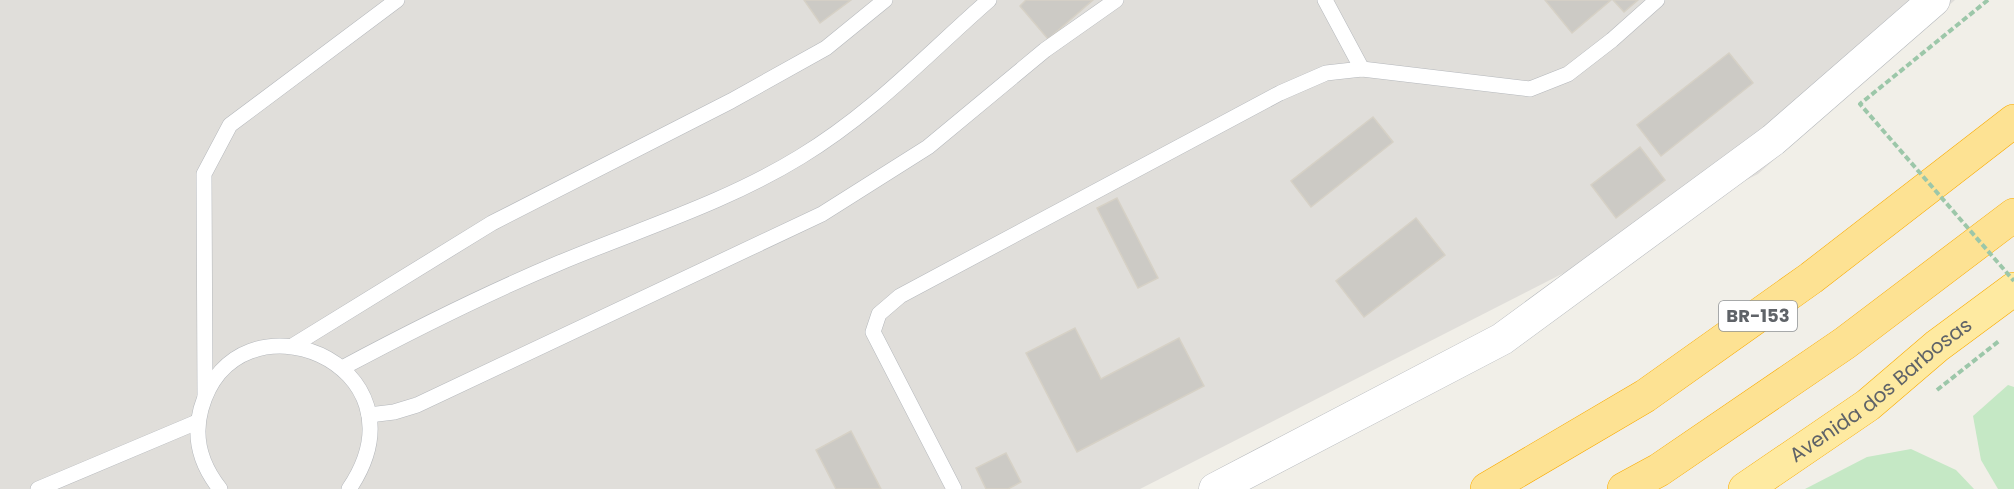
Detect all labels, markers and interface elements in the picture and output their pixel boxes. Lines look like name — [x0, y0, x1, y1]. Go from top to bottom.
road number: BR-153 — [1719, 301, 1797, 331]
street label: Avenida dos Barbosas — [1784, 311, 1977, 469]

